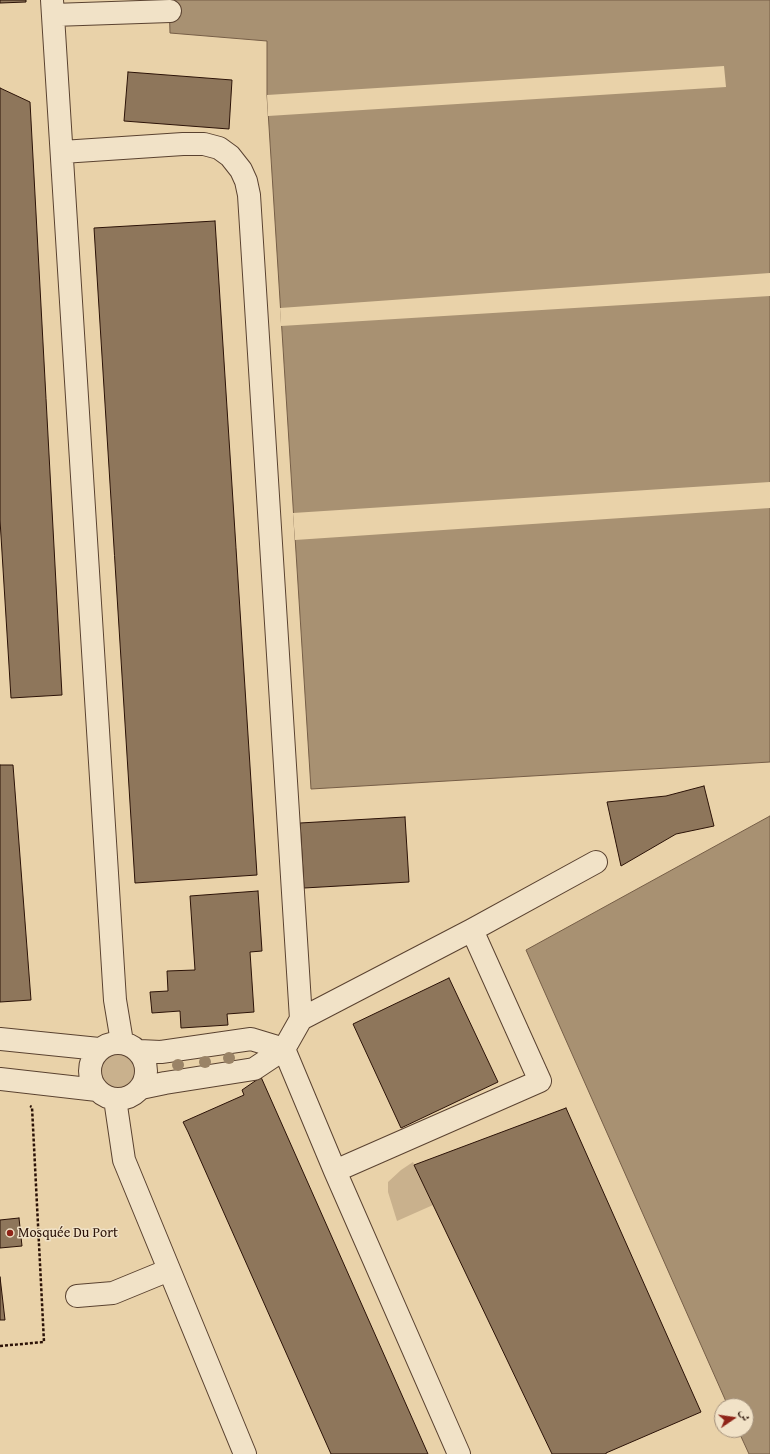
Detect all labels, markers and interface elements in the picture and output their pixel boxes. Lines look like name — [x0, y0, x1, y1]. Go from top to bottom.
place label: Mosquée Du Port — [18, 1225, 118, 1241]
marker: Mosquée Du Port — [5, 1228, 15, 1238]
north arrow — [714, 1398, 754, 1438]
text: ش — [736, 1408, 754, 1423]

